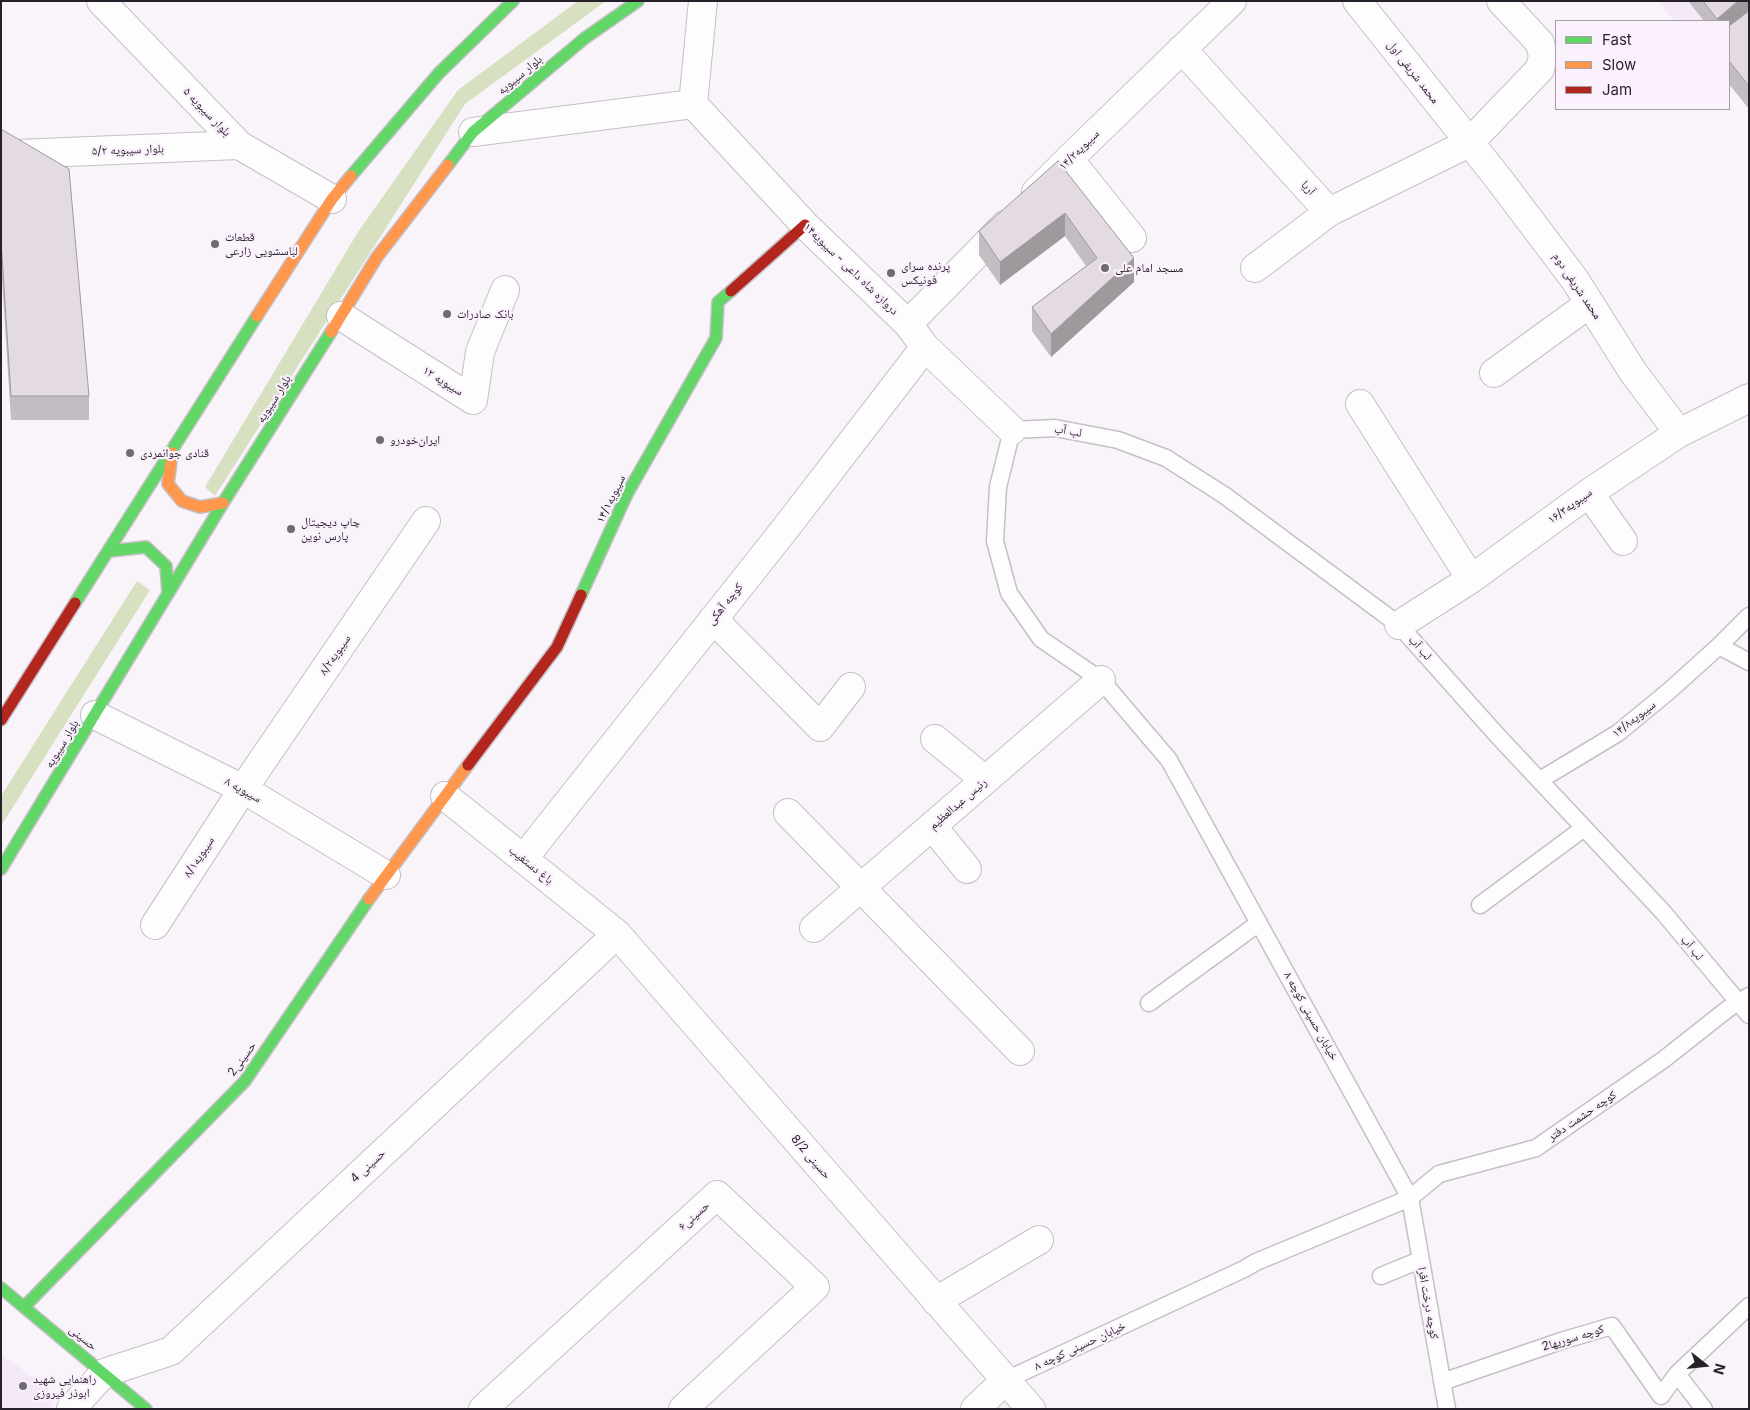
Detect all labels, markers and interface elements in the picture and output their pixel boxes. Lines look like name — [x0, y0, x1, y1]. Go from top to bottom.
legend — [1555, 20, 1730, 110]
text: Fast — [1602, 30, 1632, 49]
street label: محمد شریفی اول — [1384, 38, 1442, 106]
street label: بلوار سیبویه — [495, 52, 545, 98]
text: Slow — [1602, 55, 1636, 74]
text: Jam — [1602, 80, 1632, 99]
street label: بلوار سیبویه ۵ — [180, 85, 234, 139]
street label: سیبویه۱۴/۲ — [1056, 127, 1102, 173]
street label: بلوار سیبویه ۵/۲ — [92, 142, 164, 158]
street label: آریا — [1298, 178, 1318, 198]
street label: دروازه شاه داعی - سیبویه۱۴ — [801, 220, 901, 318]
place label: قطعات لباسشویی زارعی — [225, 230, 298, 258]
marker: قطعات لباسشویی زارعی — [209, 238, 221, 250]
street label: محمد شریفی دوم — [1549, 250, 1605, 322]
place label: پرنده سرای فونیکس — [901, 259, 950, 287]
place label: مسجد امام علی — [1115, 261, 1183, 275]
marker: مسجد امام علی — [1099, 262, 1111, 274]
marker: پرنده سرای فونیکس — [885, 267, 897, 279]
place label: بانک صادرات — [457, 307, 514, 321]
marker: بانک صادرات — [441, 308, 453, 320]
street label: سیبویه ۱۲ — [420, 363, 466, 399]
street label: بلوار سیبویه — [254, 372, 294, 426]
street label: لب آب — [1053, 422, 1083, 440]
place label: ایران‌خودرو — [390, 433, 440, 447]
marker: ایران‌خودرو — [374, 434, 386, 446]
place label: قنادی جوانمردی — [140, 446, 209, 460]
marker: قنادی جوانمردی — [124, 447, 136, 459]
street label: سیبویه۱۴/۱ — [593, 473, 629, 525]
street label: سیبویه۱۶/۳ — [1545, 485, 1595, 527]
place label: چاپ دیجیتال پارس نوین — [301, 515, 360, 543]
marker: چاپ دیجیتال پارس نوین — [285, 523, 297, 535]
street label: کوچه آهکی — [704, 580, 746, 628]
street label: سیبویه۸/۲ — [316, 632, 354, 678]
street label: لب آب — [1405, 633, 1435, 663]
street label: سیبویه۱۴/۸ — [1609, 698, 1659, 740]
street label: بلوار سیبویه — [42, 717, 82, 771]
street label: سیبویه ۸ — [222, 774, 264, 806]
street label: رئیس عبدالعظیم — [926, 775, 990, 833]
street label: سیبویه۸/۱ — [180, 834, 218, 880]
street label: باغ دستغیب — [506, 843, 556, 887]
street label: لب آب — [1678, 933, 1706, 963]
street label: خیابان حسینی کوچه ۸ — [1281, 969, 1341, 1063]
street label: حسینی2 — [225, 1039, 259, 1079]
street label: کوچه حشمت دفتر — [1545, 1088, 1619, 1144]
street label: 8/2 حسینی — [788, 1132, 834, 1182]
street label: حسینی 4 — [347, 1146, 389, 1186]
street label: حسینی۶ — [675, 1198, 713, 1234]
street label: کوچه درخت افرا — [1415, 1266, 1441, 1340]
street label: خیابان حسینی کوچه ۸ — [1032, 1319, 1128, 1373]
street label: حسینی — [66, 1322, 100, 1354]
street label: کوچه سوریها2 — [1540, 1322, 1606, 1354]
north arrow — [1680, 1340, 1730, 1390]
text: N — [1710, 1362, 1730, 1377]
place label: راهنمایی شهید ابوذر فیروزی — [33, 1372, 96, 1400]
marker: راهنمایی شهید ابوذر فیروزی — [17, 1380, 29, 1392]

